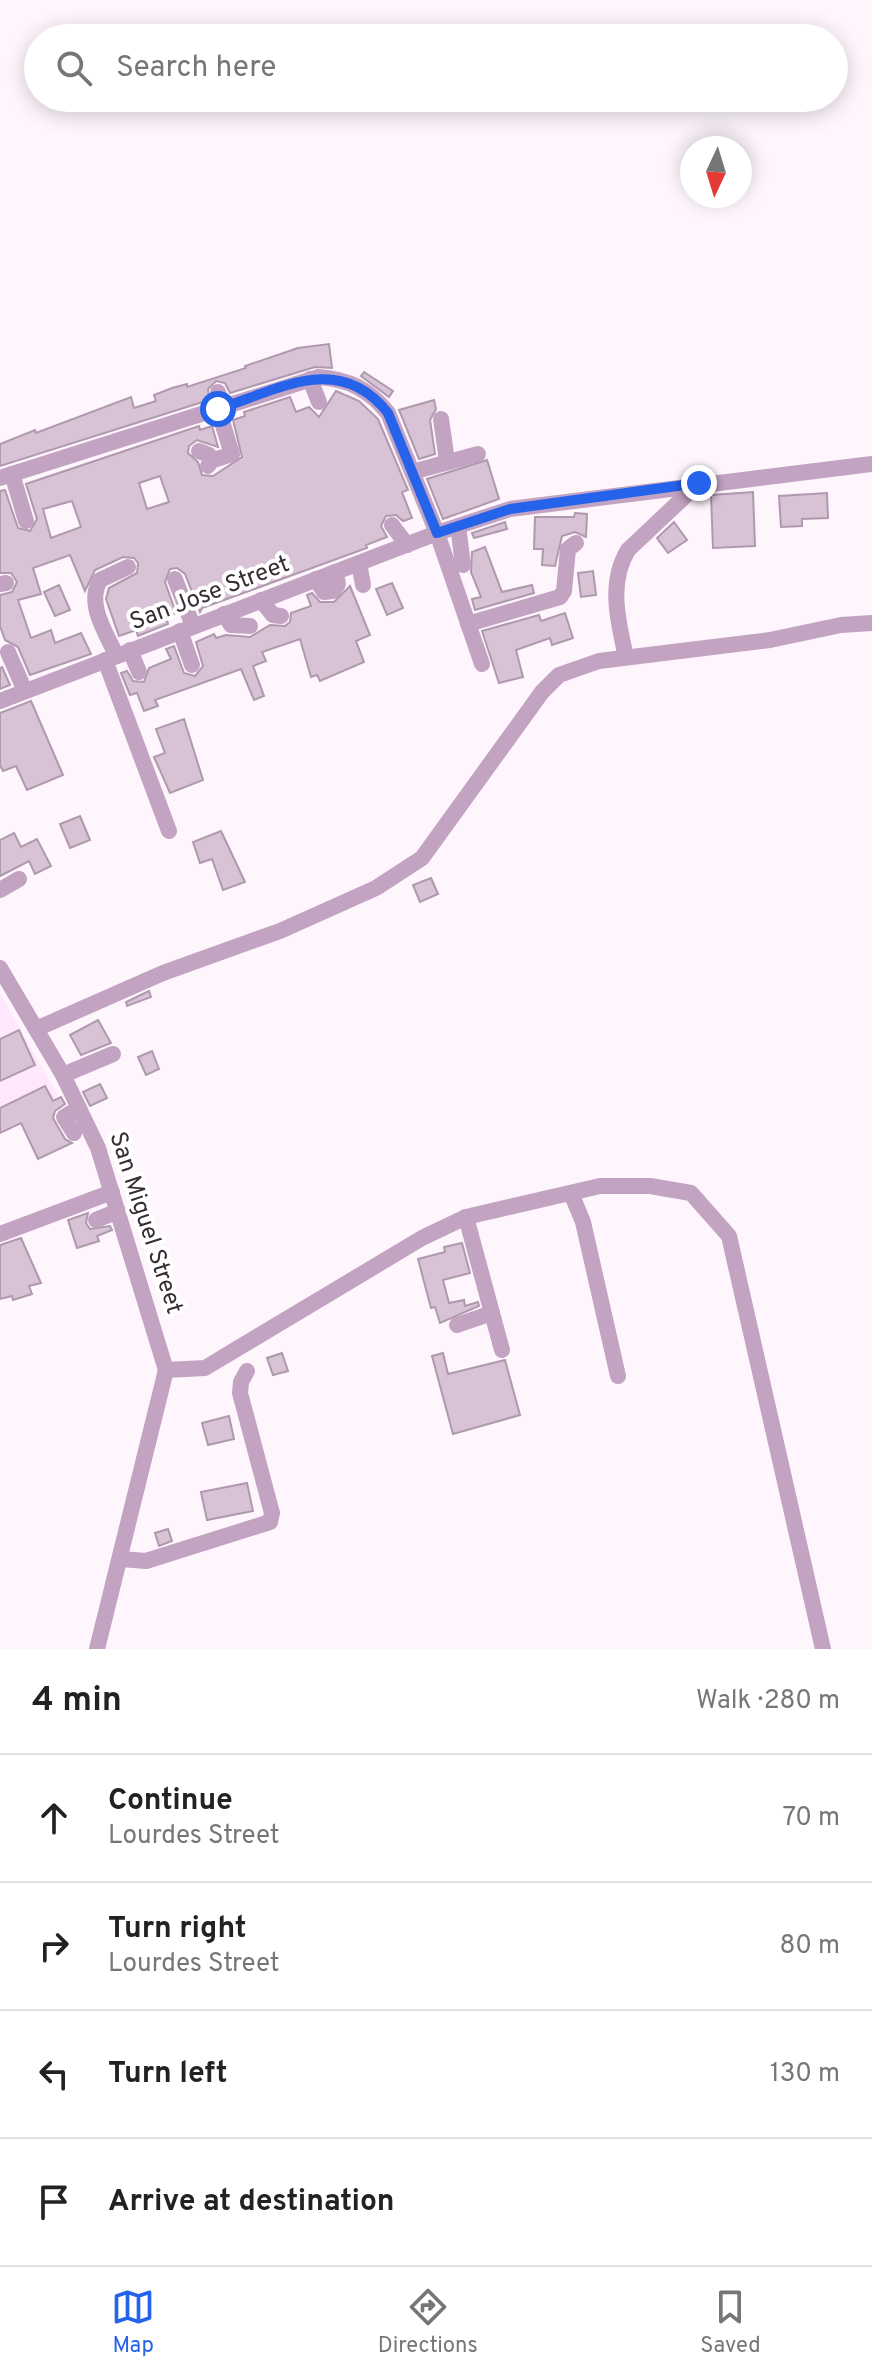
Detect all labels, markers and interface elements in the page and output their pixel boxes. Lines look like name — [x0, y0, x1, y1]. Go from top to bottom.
search box — [24, 24, 848, 112]
icon: search — [52, 46, 96, 90]
text: Search here — [116, 50, 276, 87]
north arrow — [680, 136, 752, 208]
route start — [200, 391, 236, 427]
route end — [681, 465, 717, 501]
street label: San Jose Street — [126, 550, 294, 638]
street label: San Miguel Street — [101, 1128, 189, 1318]
text: 4 min — [32, 1680, 122, 1723]
text: Walk · 280 m — [696, 1685, 840, 1718]
text: Continue — [108, 1783, 233, 1820]
icon: ahead — [32, 1796, 76, 1840]
text: 70 m — [782, 1802, 840, 1835]
text: Lourdes Street — [108, 1820, 280, 1853]
text: Turn right — [108, 1911, 246, 1948]
icon: right — [32, 1924, 76, 1968]
text: 80 m — [780, 1930, 840, 1963]
text: Lourdes Street — [108, 1948, 280, 1981]
icon: left — [32, 2052, 76, 2096]
text: Turn left — [108, 2056, 228, 2093]
text: 130 m — [770, 2058, 840, 2091]
icon: arrive — [32, 2180, 76, 2224]
text: Arrive at destination — [108, 2184, 394, 2221]
tab: Map — [111, 2285, 155, 2360]
tab: Directions — [378, 2285, 478, 2360]
tab: Saved — [700, 2285, 761, 2360]

